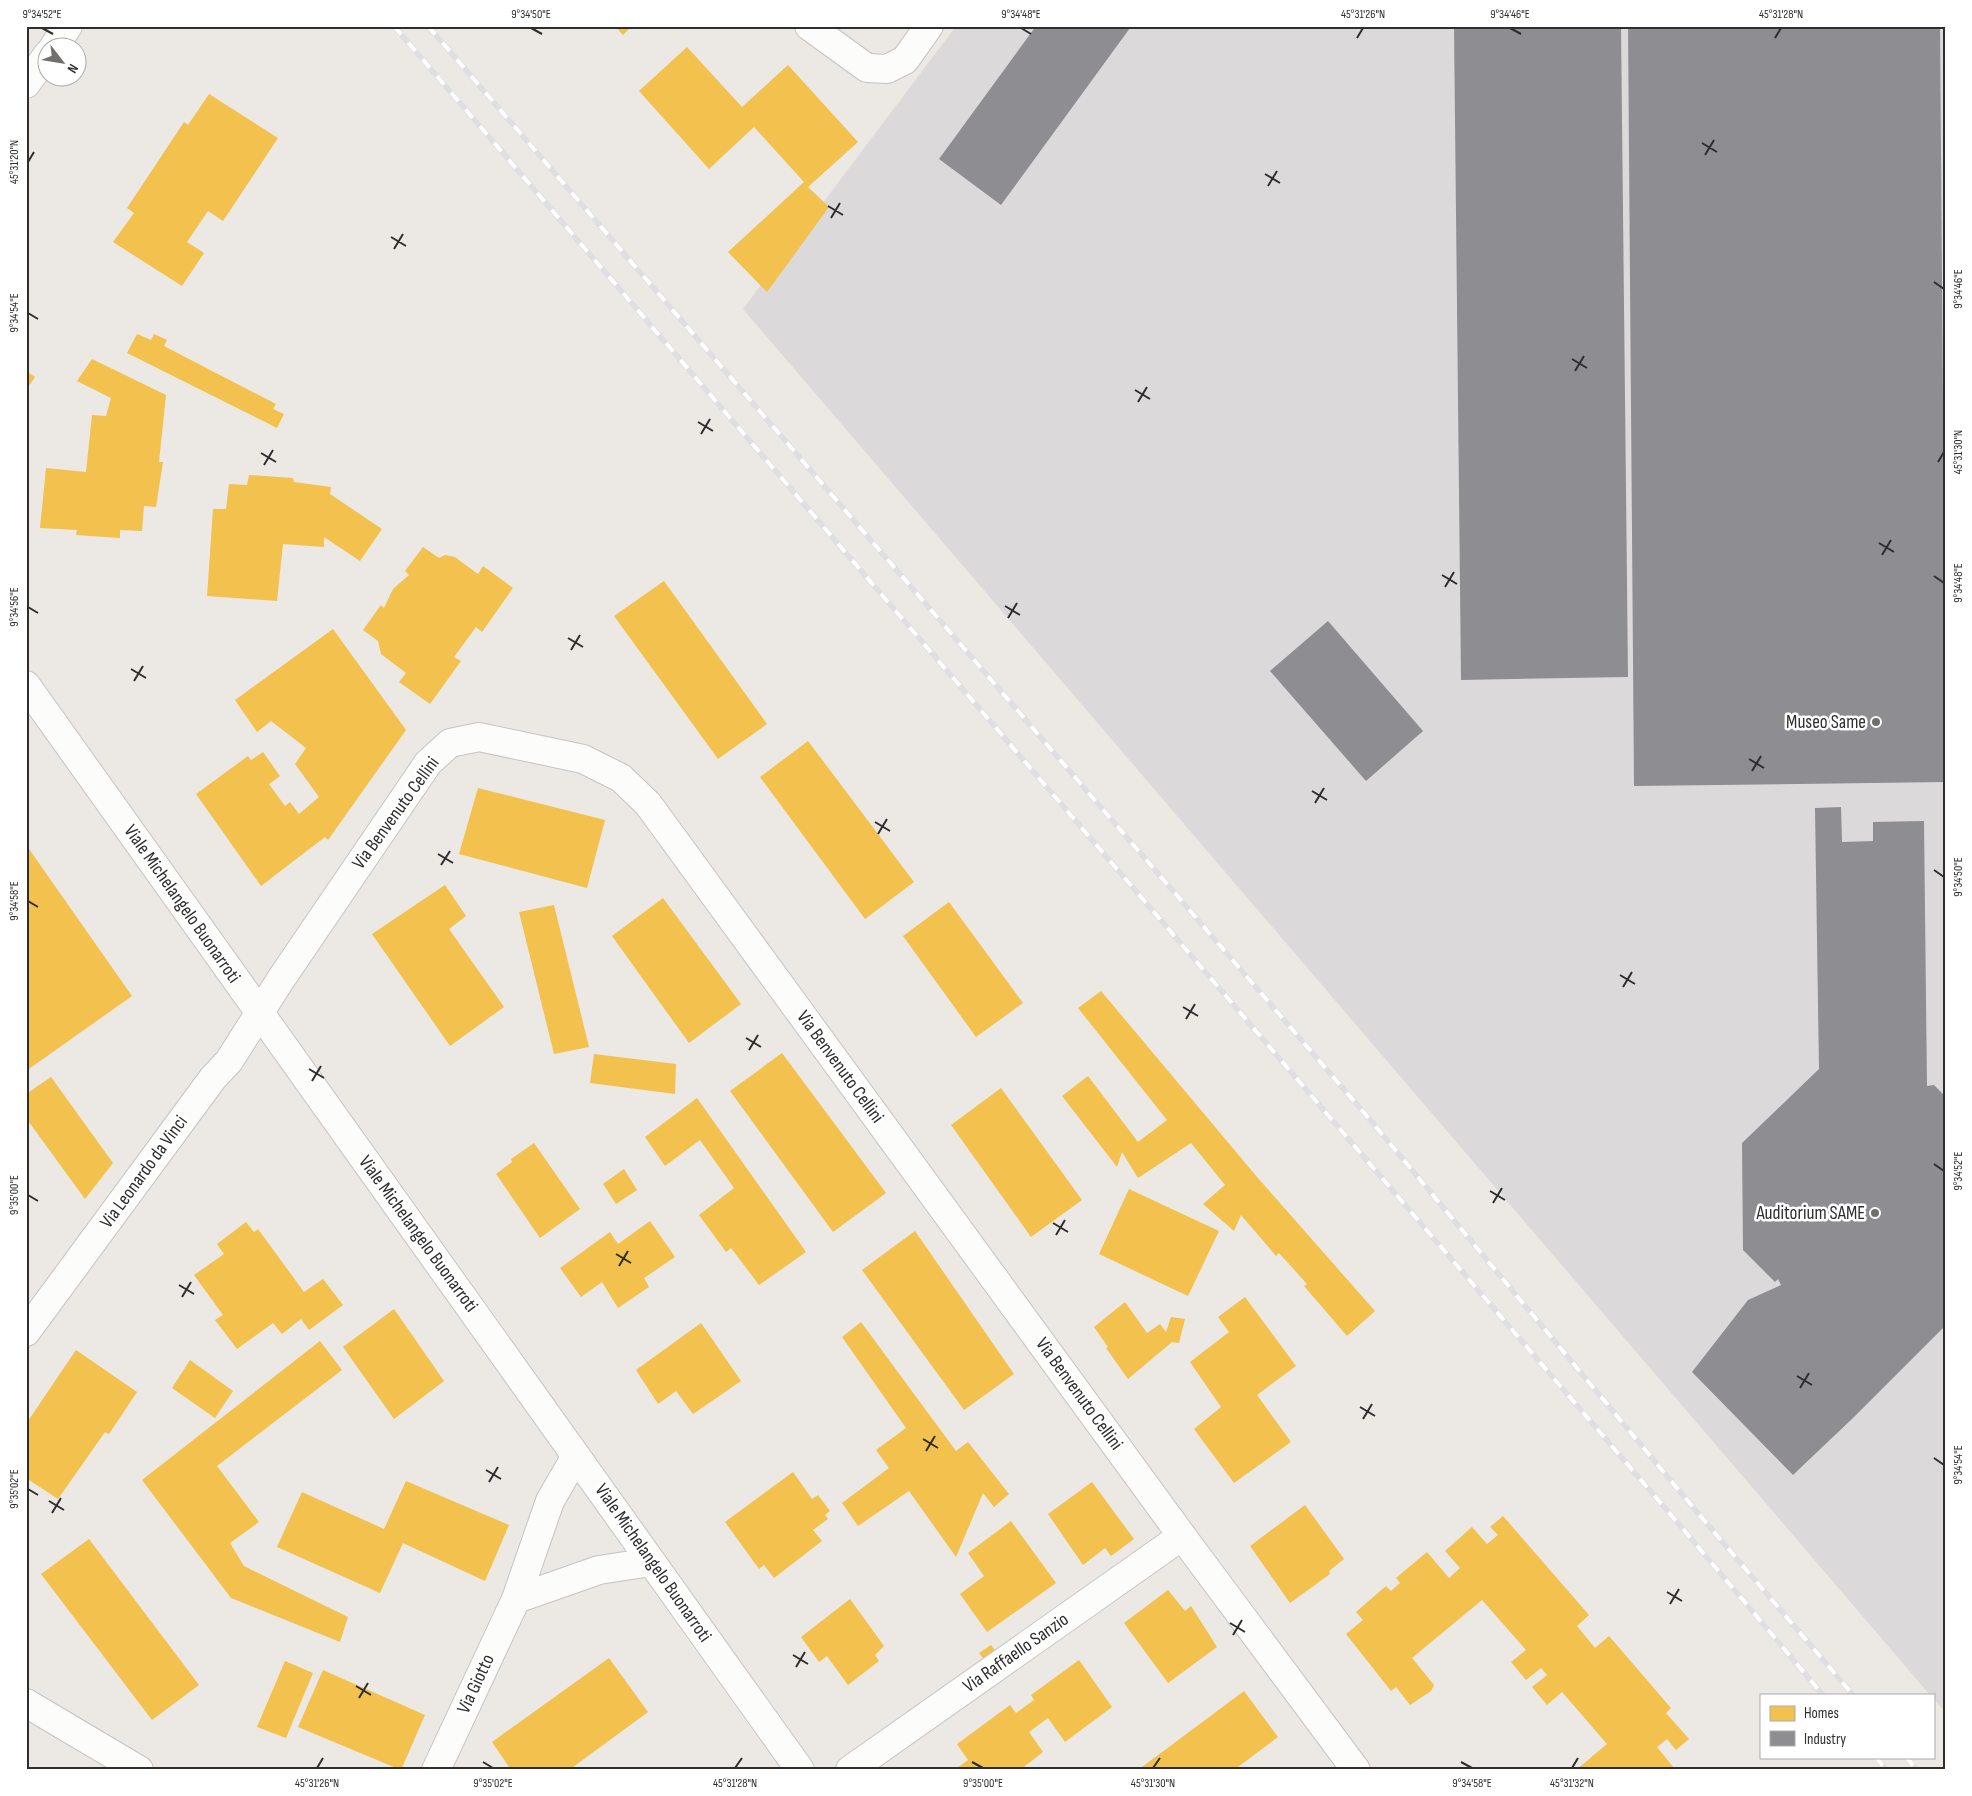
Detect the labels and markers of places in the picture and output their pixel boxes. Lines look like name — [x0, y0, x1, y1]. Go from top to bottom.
place label: Museo Same — [1786, 711, 1866, 734]
marker: Museo Same — [1870, 716, 1882, 728]
place label: Auditorium SAME — [1755, 1202, 1865, 1225]
marker: Auditorium SAME — [1869, 1207, 1881, 1219]

